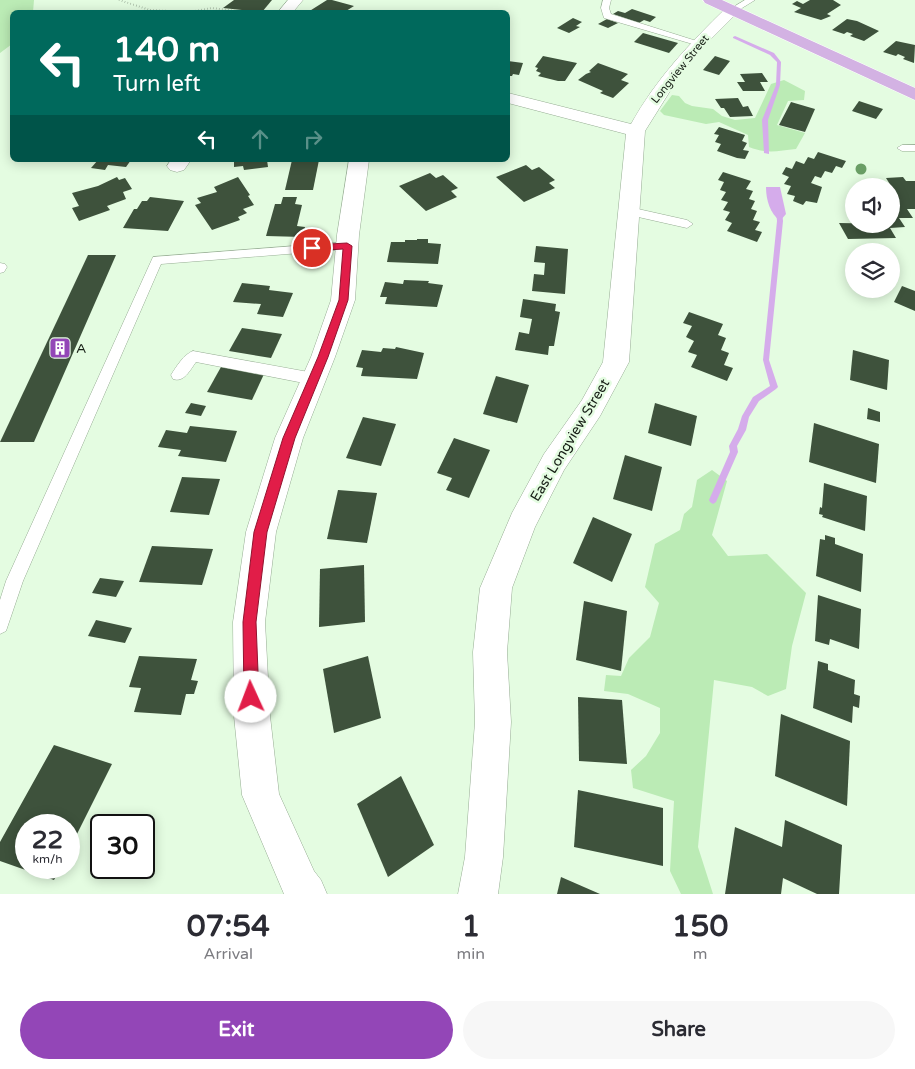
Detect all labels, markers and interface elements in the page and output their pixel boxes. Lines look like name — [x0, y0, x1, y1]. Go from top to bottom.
text: 140 m — [113, 29, 220, 71]
icon: left — [30, 30, 95, 95]
street label: Longview Street — [648, 32, 712, 106]
text: Turn left — [113, 71, 201, 97]
icon: left — [193, 125, 221, 153]
icon: ahead — [246, 125, 274, 153]
icon: right — [299, 125, 327, 153]
map controls — [845, 178, 900, 298]
button: sound — [845, 178, 900, 233]
pin — [291, 227, 333, 269]
icon: arrive — [298, 234, 326, 262]
button: layers — [845, 243, 900, 298]
building icon: A — [48, 336, 72, 360]
place label: A — [76, 340, 86, 357]
street label: East Longview Street — [527, 375, 614, 504]
position arrow — [224, 670, 276, 722]
speed limit sign: 30 — [90, 814, 155, 879]
text: 22 — [32, 825, 63, 855]
text: km/h — [32, 852, 63, 866]
text: 07:54 — [187, 908, 270, 945]
text: 1 — [461, 908, 480, 945]
text: 150 — [672, 908, 728, 945]
text: Arrival — [204, 944, 253, 964]
text: min — [457, 944, 485, 964]
text: m — [693, 944, 707, 964]
button: Exit — [20, 1001, 453, 1059]
button: Share — [463, 1001, 895, 1059]

